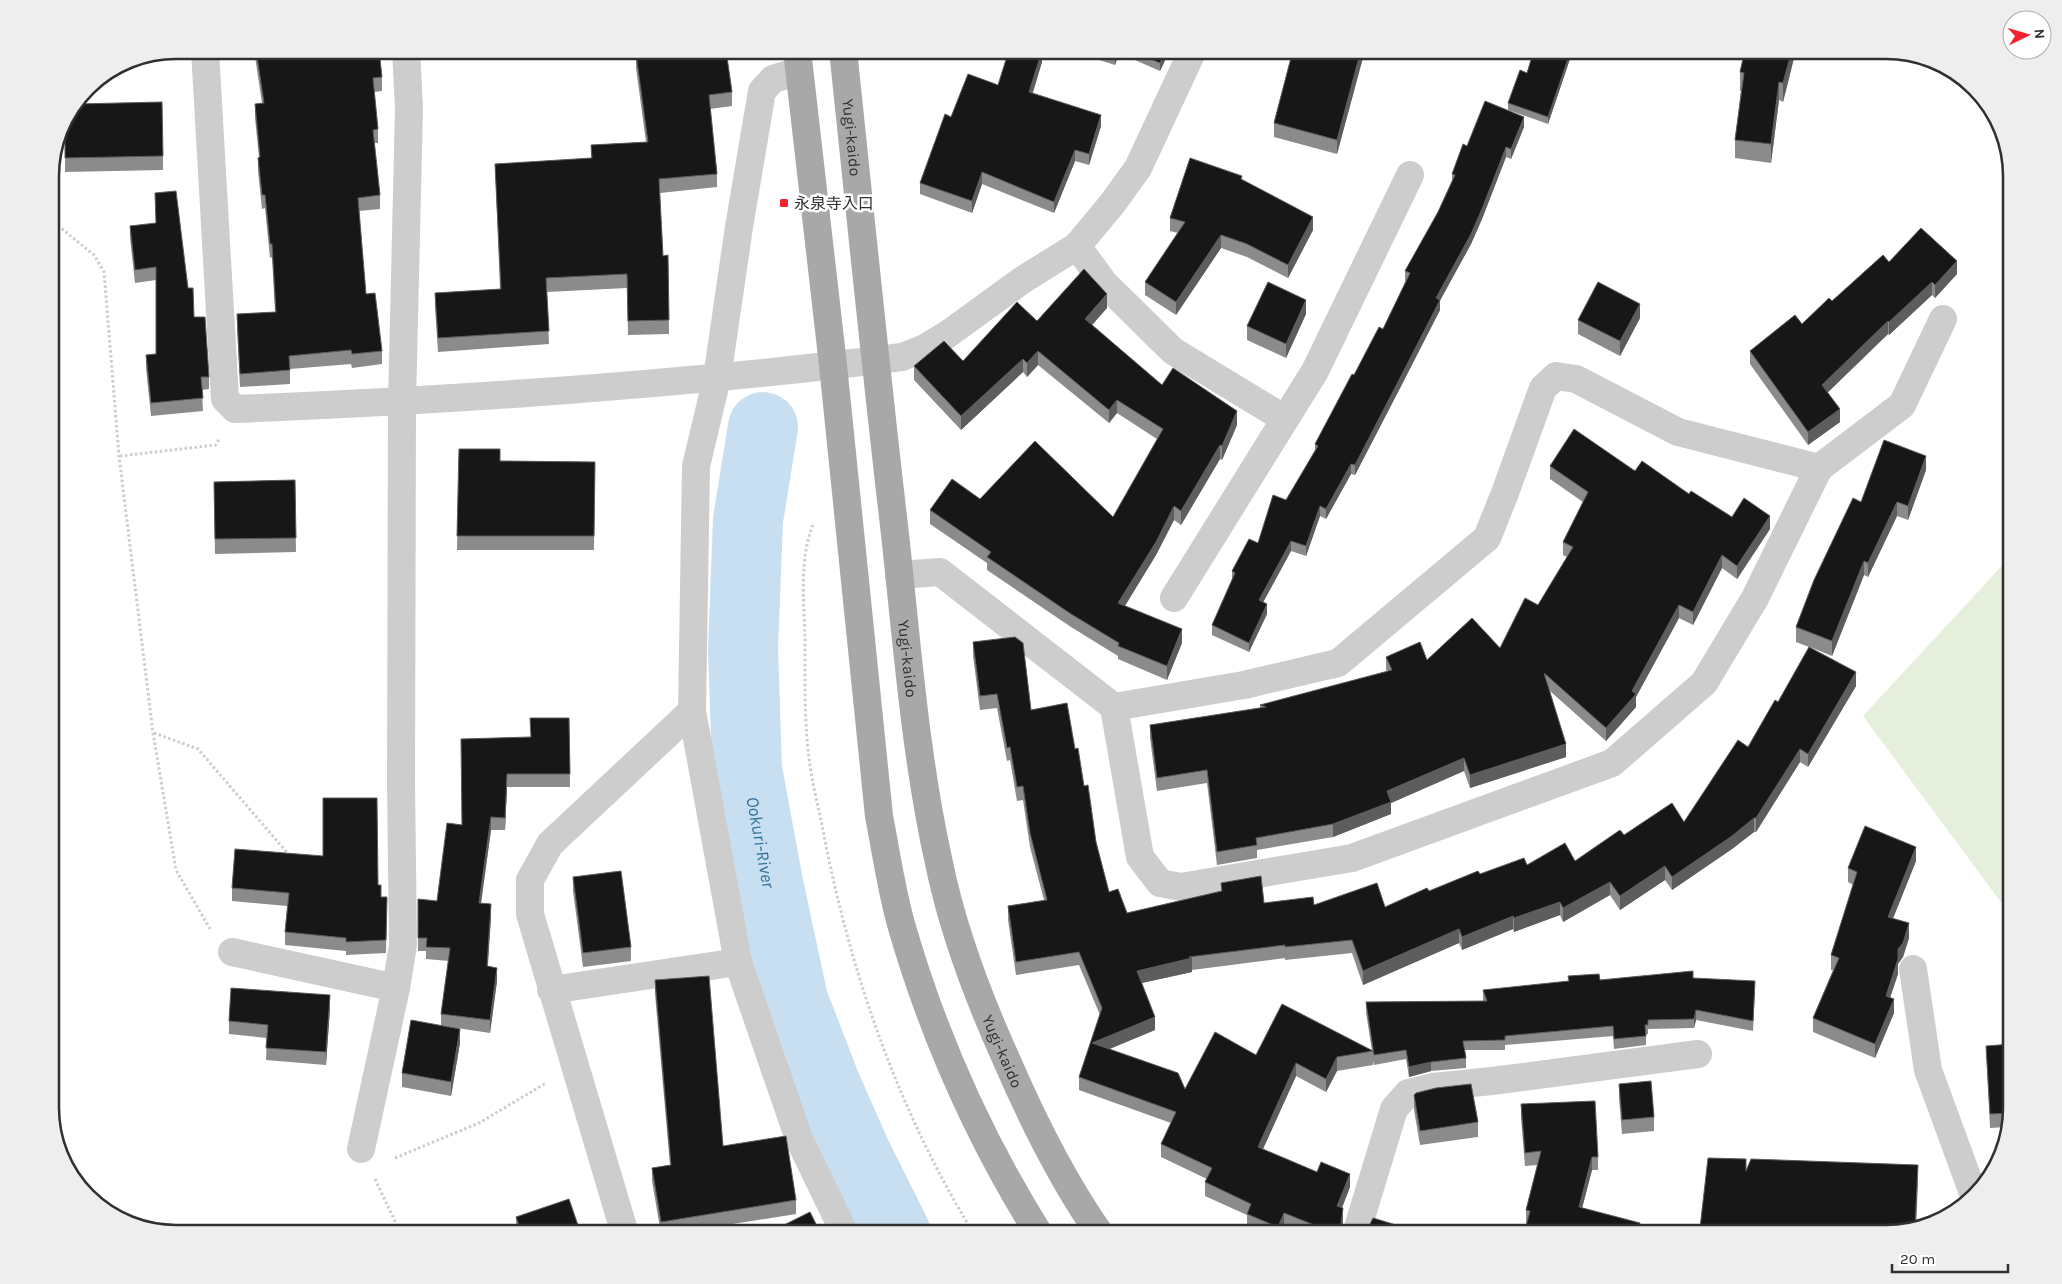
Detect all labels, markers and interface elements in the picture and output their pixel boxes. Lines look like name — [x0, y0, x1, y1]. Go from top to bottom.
north arrow — [2002, 10, 2052, 60]
text: N — [2031, 28, 2048, 40]
street label: Yugi-kaido — [838, 98, 865, 177]
place label: 永泉寺入口 — [794, 194, 874, 213]
marker: 永泉寺入口 — [778, 197, 790, 209]
street label: Yugi-kaido — [894, 619, 921, 698]
water label: Ookuri-River — [741, 795, 780, 891]
street label: Yugi-kaido — [978, 1012, 1027, 1091]
scale bar — [1892, 1242, 2008, 1274]
text: 20 m — [1900, 1250, 1935, 1268]

